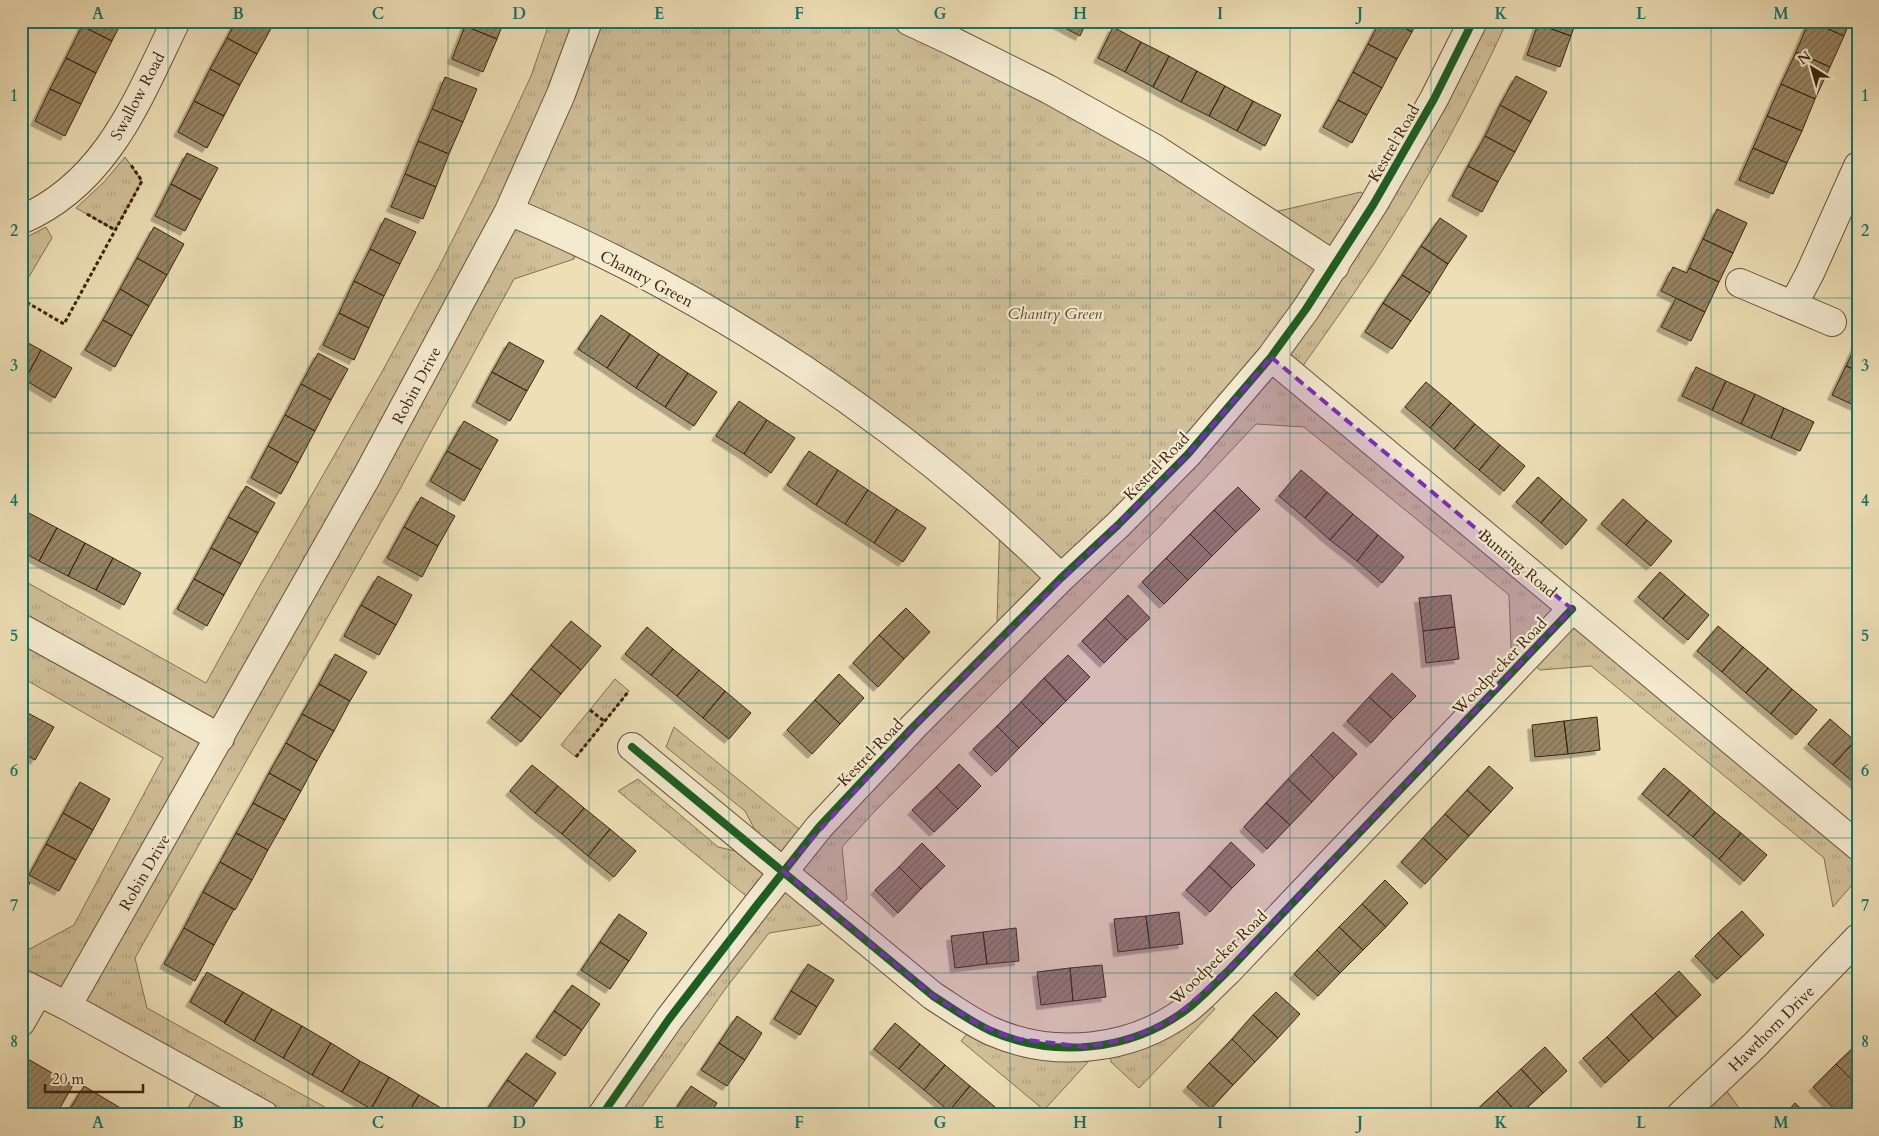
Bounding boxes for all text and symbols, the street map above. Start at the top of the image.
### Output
text: A [92,3,104,25]
text: B [232,3,244,25]
text: C [372,3,384,25]
text: D [512,3,526,25]
text: E [654,3,664,25]
text: F [794,3,804,25]
text: G [933,3,947,25]
text: H [1073,3,1087,25]
text: I [1217,3,1223,25]
text: J [1355,3,1363,25]
text: K [1495,3,1508,25]
text: L [1636,3,1647,25]
text: M [1773,3,1789,25]
north arrow [1786,42,1836,92]
text: N [1794,47,1815,69]
street label: Swallow Road [105,48,171,144]
text: 1 [10,85,18,107]
text: 1 [1861,85,1869,107]
street label: Kestrel Road [1363,100,1425,186]
text: 2 [10,220,18,242]
text: 2 [1861,220,1869,242]
street label: Chantry Green [596,245,697,313]
park label: Chantry Green [1008,303,1102,325]
street label: Robin Drive [387,343,447,428]
text: 3 [10,355,18,377]
text: 3 [1861,355,1869,377]
street label: Kestrel Road [1119,428,1195,505]
text: 4 [10,490,18,512]
text: 4 [1861,490,1869,512]
street label: Bunting Road [1474,525,1562,603]
street label: Woodpecker Road [1447,613,1552,721]
text: 5 [10,625,18,647]
text: 5 [1861,625,1869,647]
street label: Kestrel Road [833,714,909,791]
text: 6 [10,760,18,782]
text: 6 [1861,760,1869,782]
street label: Robin Drive [114,830,176,915]
text: 7 [10,895,18,917]
text: 7 [1861,895,1869,917]
street label: Woodpecker Road [1164,905,1273,1011]
street label: Hawthorn Drive [1724,981,1820,1077]
text: 8 [10,1031,18,1053]
text: 8 [1861,1031,1869,1053]
scale bar [45,1061,142,1093]
text: 20 m [52,1069,84,1089]
text: A [92,1112,104,1134]
text: B [232,1112,244,1134]
text: C [372,1112,384,1134]
text: D [512,1112,526,1134]
text: E [654,1112,664,1134]
text: F [794,1112,804,1134]
text: G [933,1112,947,1134]
text: H [1073,1112,1087,1134]
text: I [1217,1112,1223,1134]
text: J [1355,1112,1363,1134]
text: K [1495,1112,1508,1134]
text: L [1636,1112,1647,1134]
text: M [1773,1112,1789,1134]

